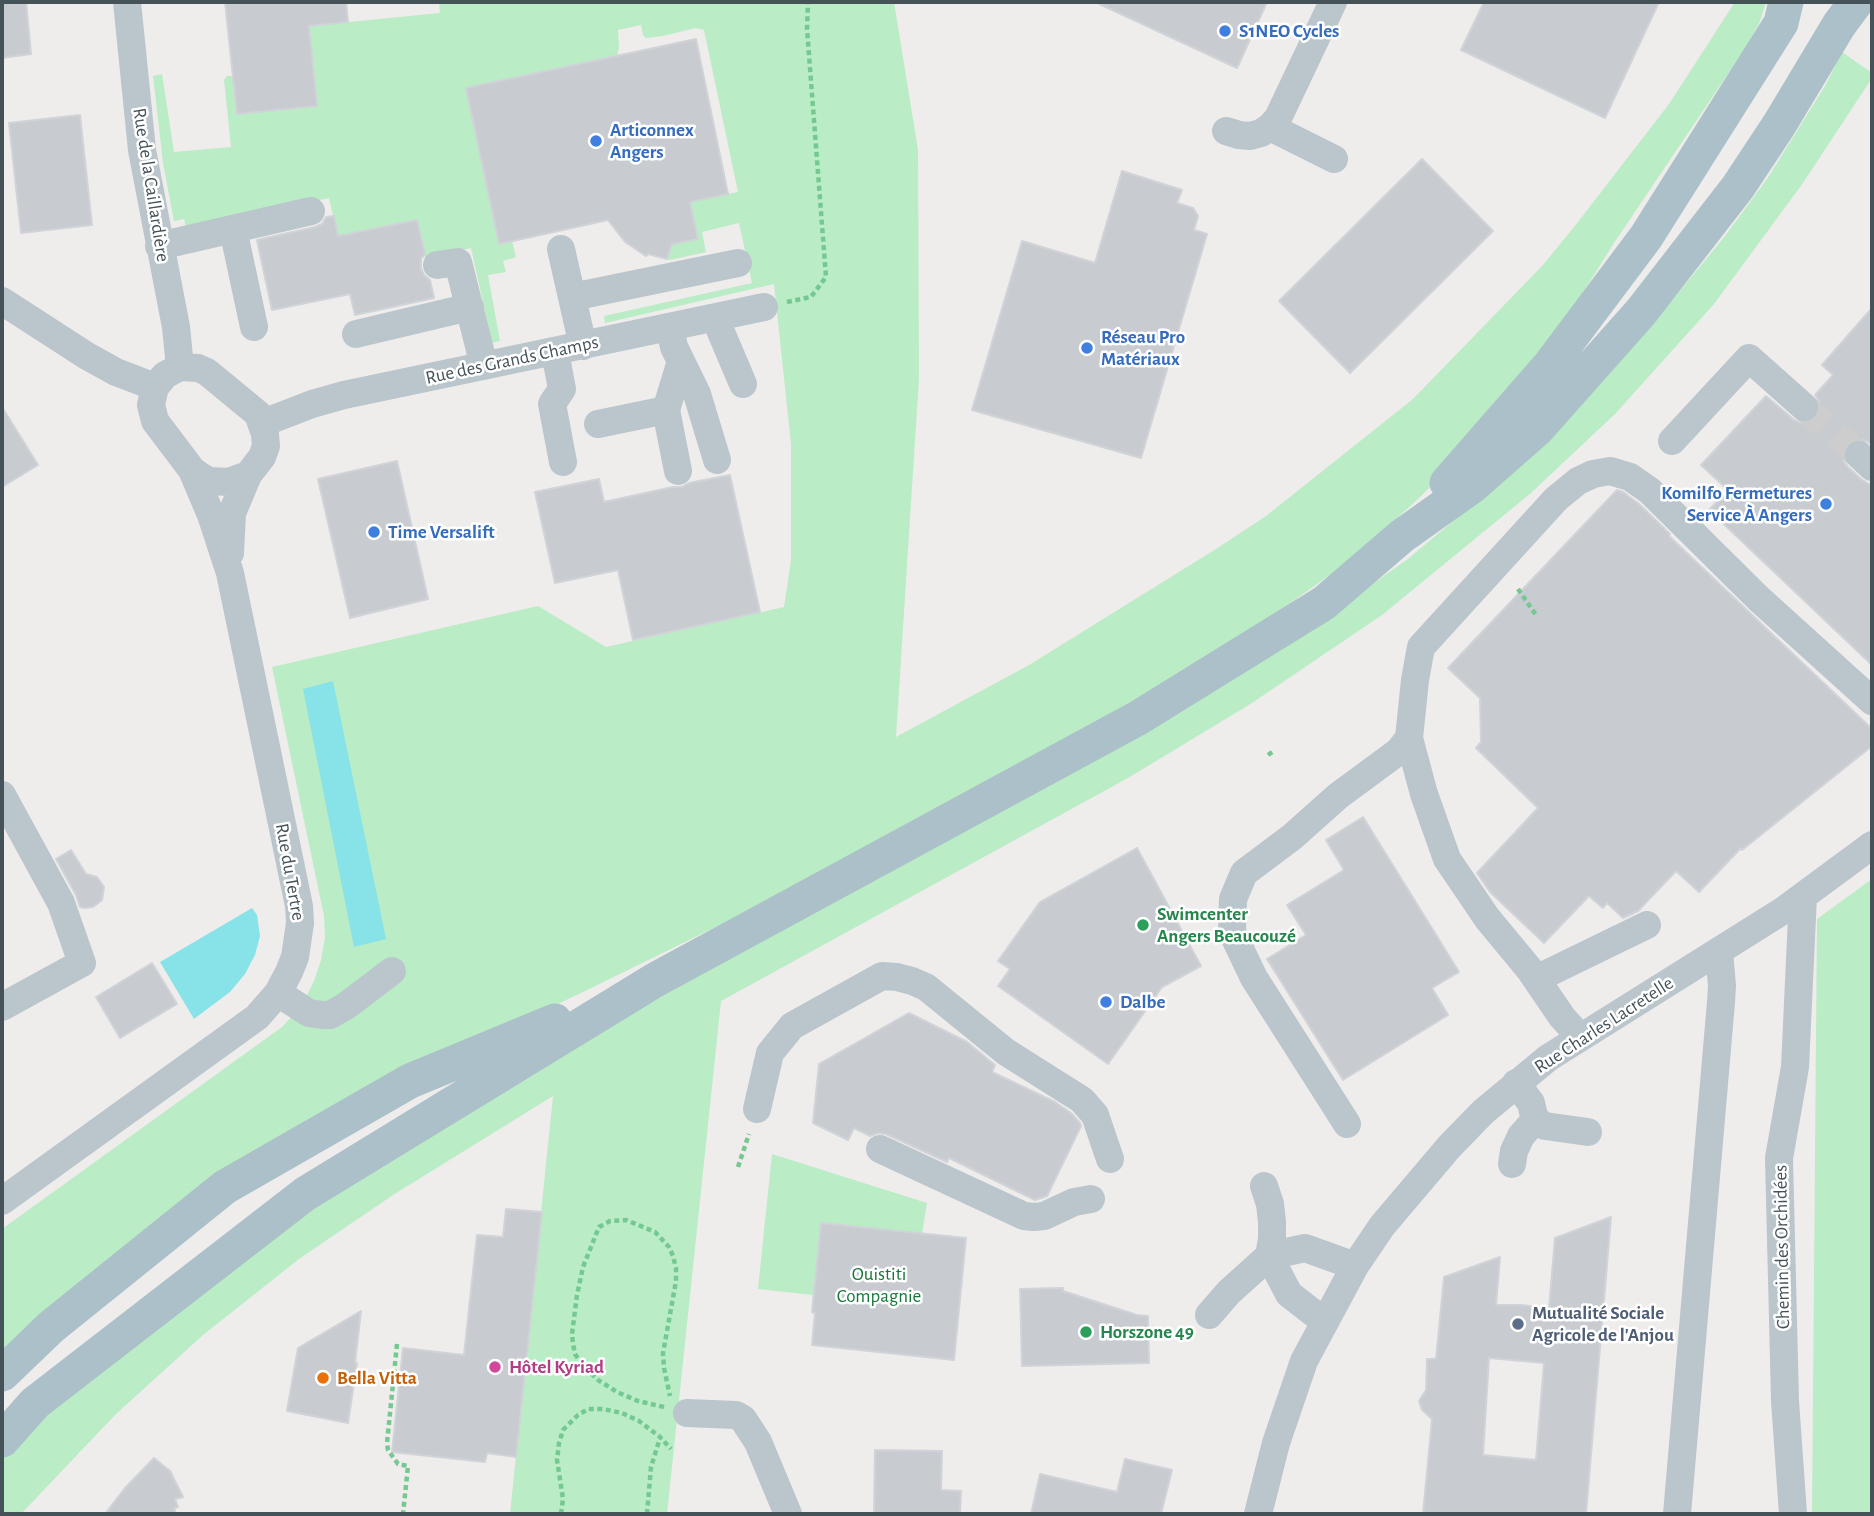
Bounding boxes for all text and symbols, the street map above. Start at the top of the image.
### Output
place label: S1NEO Cycles [1239,20,1339,42]
marker: S1NEO Cycles [1217,23,1233,39]
street label: Rue de la Caillardière [128,106,174,264]
place label: Articonnex Angers [610,119,694,163]
marker: Articonnex Angers [588,133,604,149]
place label: Réseau Pro Matériaux [1101,326,1185,370]
street label: Rue des Grands Champs [423,331,601,389]
marker: Réseau Pro Matériaux [1079,340,1095,356]
place label: Komilfo Fermetures Service À Angers [1661,482,1812,526]
marker: Komilfo Fermetures Service À Angers [1818,496,1834,512]
place label: Time Versalift [388,521,495,543]
marker: Time Versalift [366,524,382,540]
street label: Rue du Tertre [270,822,310,922]
place label: Swimcenter Angers Beaucouzé [1157,903,1296,947]
marker: Swimcenter Angers Beaucouzé [1135,917,1151,933]
street label: Rue Charles Lacretelle [1530,972,1678,1078]
place label: Dalbe [1120,991,1165,1013]
marker: Dalbe [1098,994,1114,1010]
street label: Chemin des Orchidées [1769,1165,1795,1329]
park label: Ouistiti Compagnie [837,1263,921,1307]
place label: Mutualité Sociale Agricole de l'Anjou [1532,1302,1674,1346]
marker: Mutualité Sociale Agricole de l'Anjou [1510,1316,1526,1332]
place label: Horszone 49 [1100,1321,1194,1343]
marker: Horszone 49 [1078,1324,1094,1340]
place label: Hôtel Kyriad [509,1356,604,1378]
marker: Hôtel Kyriad [487,1359,503,1375]
place label: Bella Vitta [337,1367,417,1389]
marker: Bella Vitta [315,1370,331,1386]

